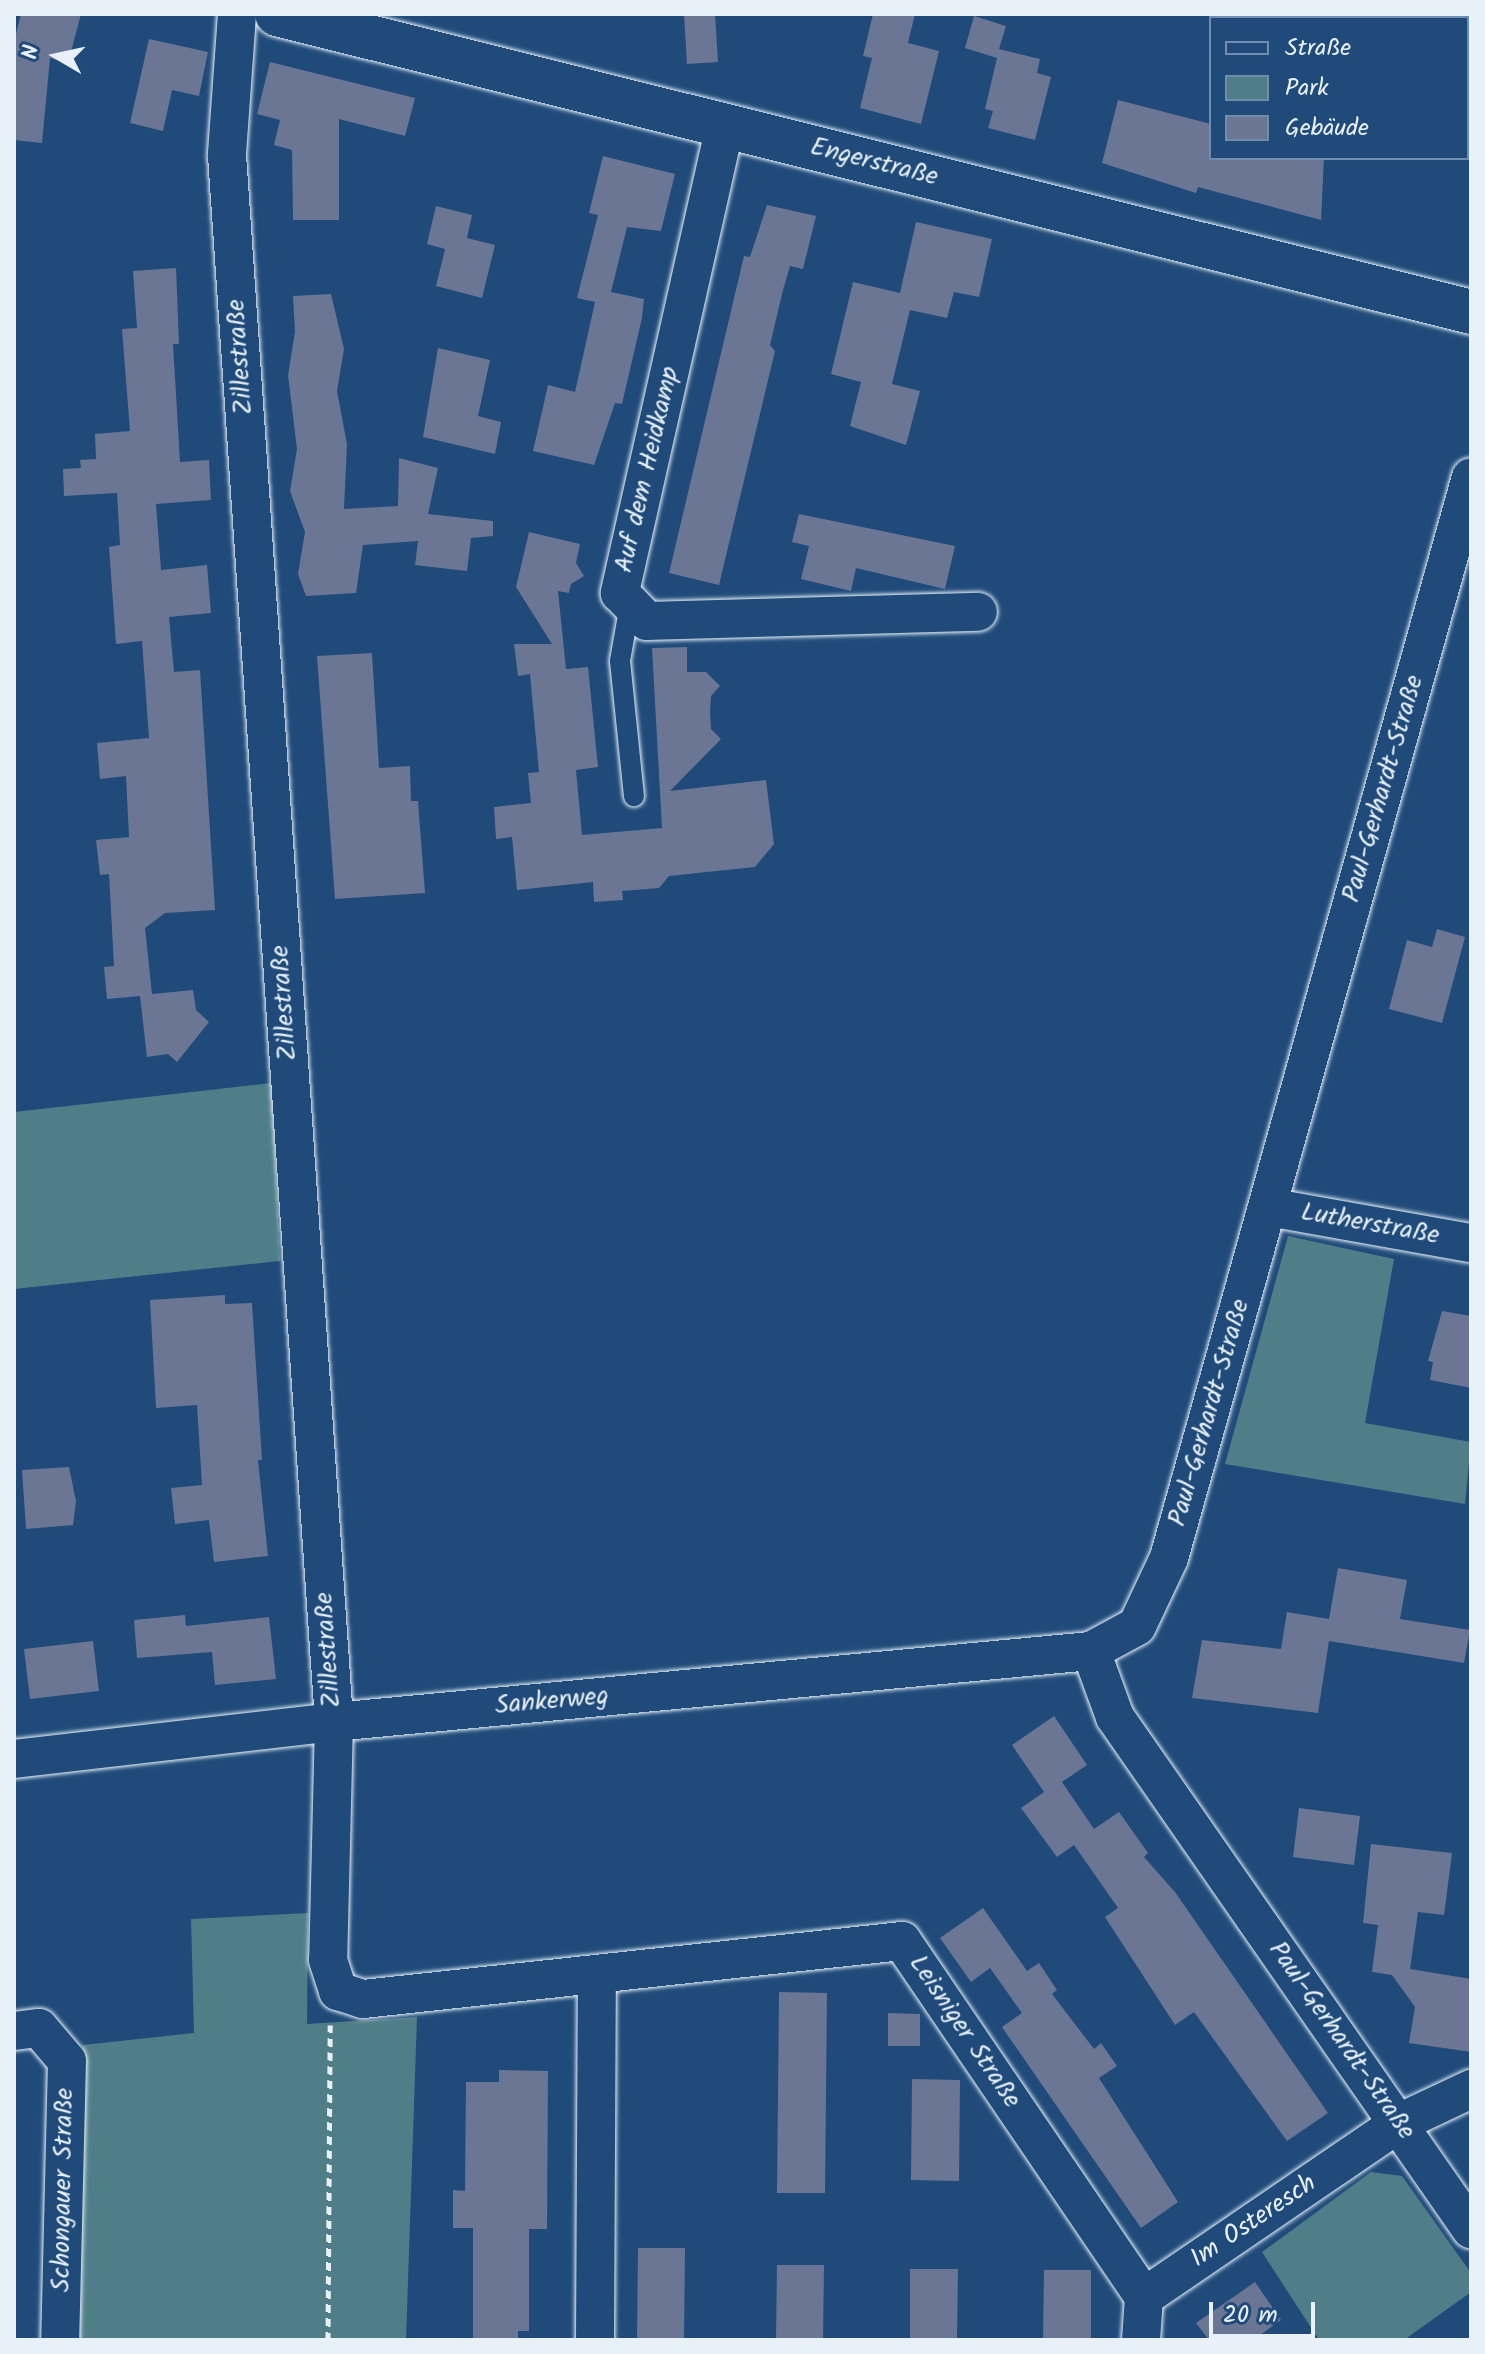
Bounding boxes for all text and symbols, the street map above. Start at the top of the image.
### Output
north arrow [16,16,96,96]
legend [1209,16,1469,160]
text: Straße [1285,29,1351,68]
text: N [13,43,50,62]
text: Park [1285,69,1329,108]
text: Gebäude [1285,109,1369,148]
street label: Engerstraße [807,132,941,194]
street label: Zillestraße [221,298,261,416]
street label: Auf dem Heidkamp [609,364,687,576]
street label: Paul-Gerhardt-Straße [1337,672,1431,906]
street label: Zillestraße [265,944,305,1062]
street label: Lutherstraße [1298,1197,1442,1253]
street label: Paul-Gerhardt-Straße [1163,1296,1257,1530]
street label: Zillestraße [309,1591,349,1709]
street label: Sankerweg [494,1681,610,1723]
street label: Paul-Gerhardt-Straße [1261,1936,1421,2146]
street label: Leisniger Straße [901,1950,1027,2114]
street label: Schongauer Straße [47,2088,81,2292]
street label: Im Osteresch [1185,2169,1323,2275]
scale bar [1213,2286,1319,2336]
text: 20 m [1223,2296,1278,2335]

